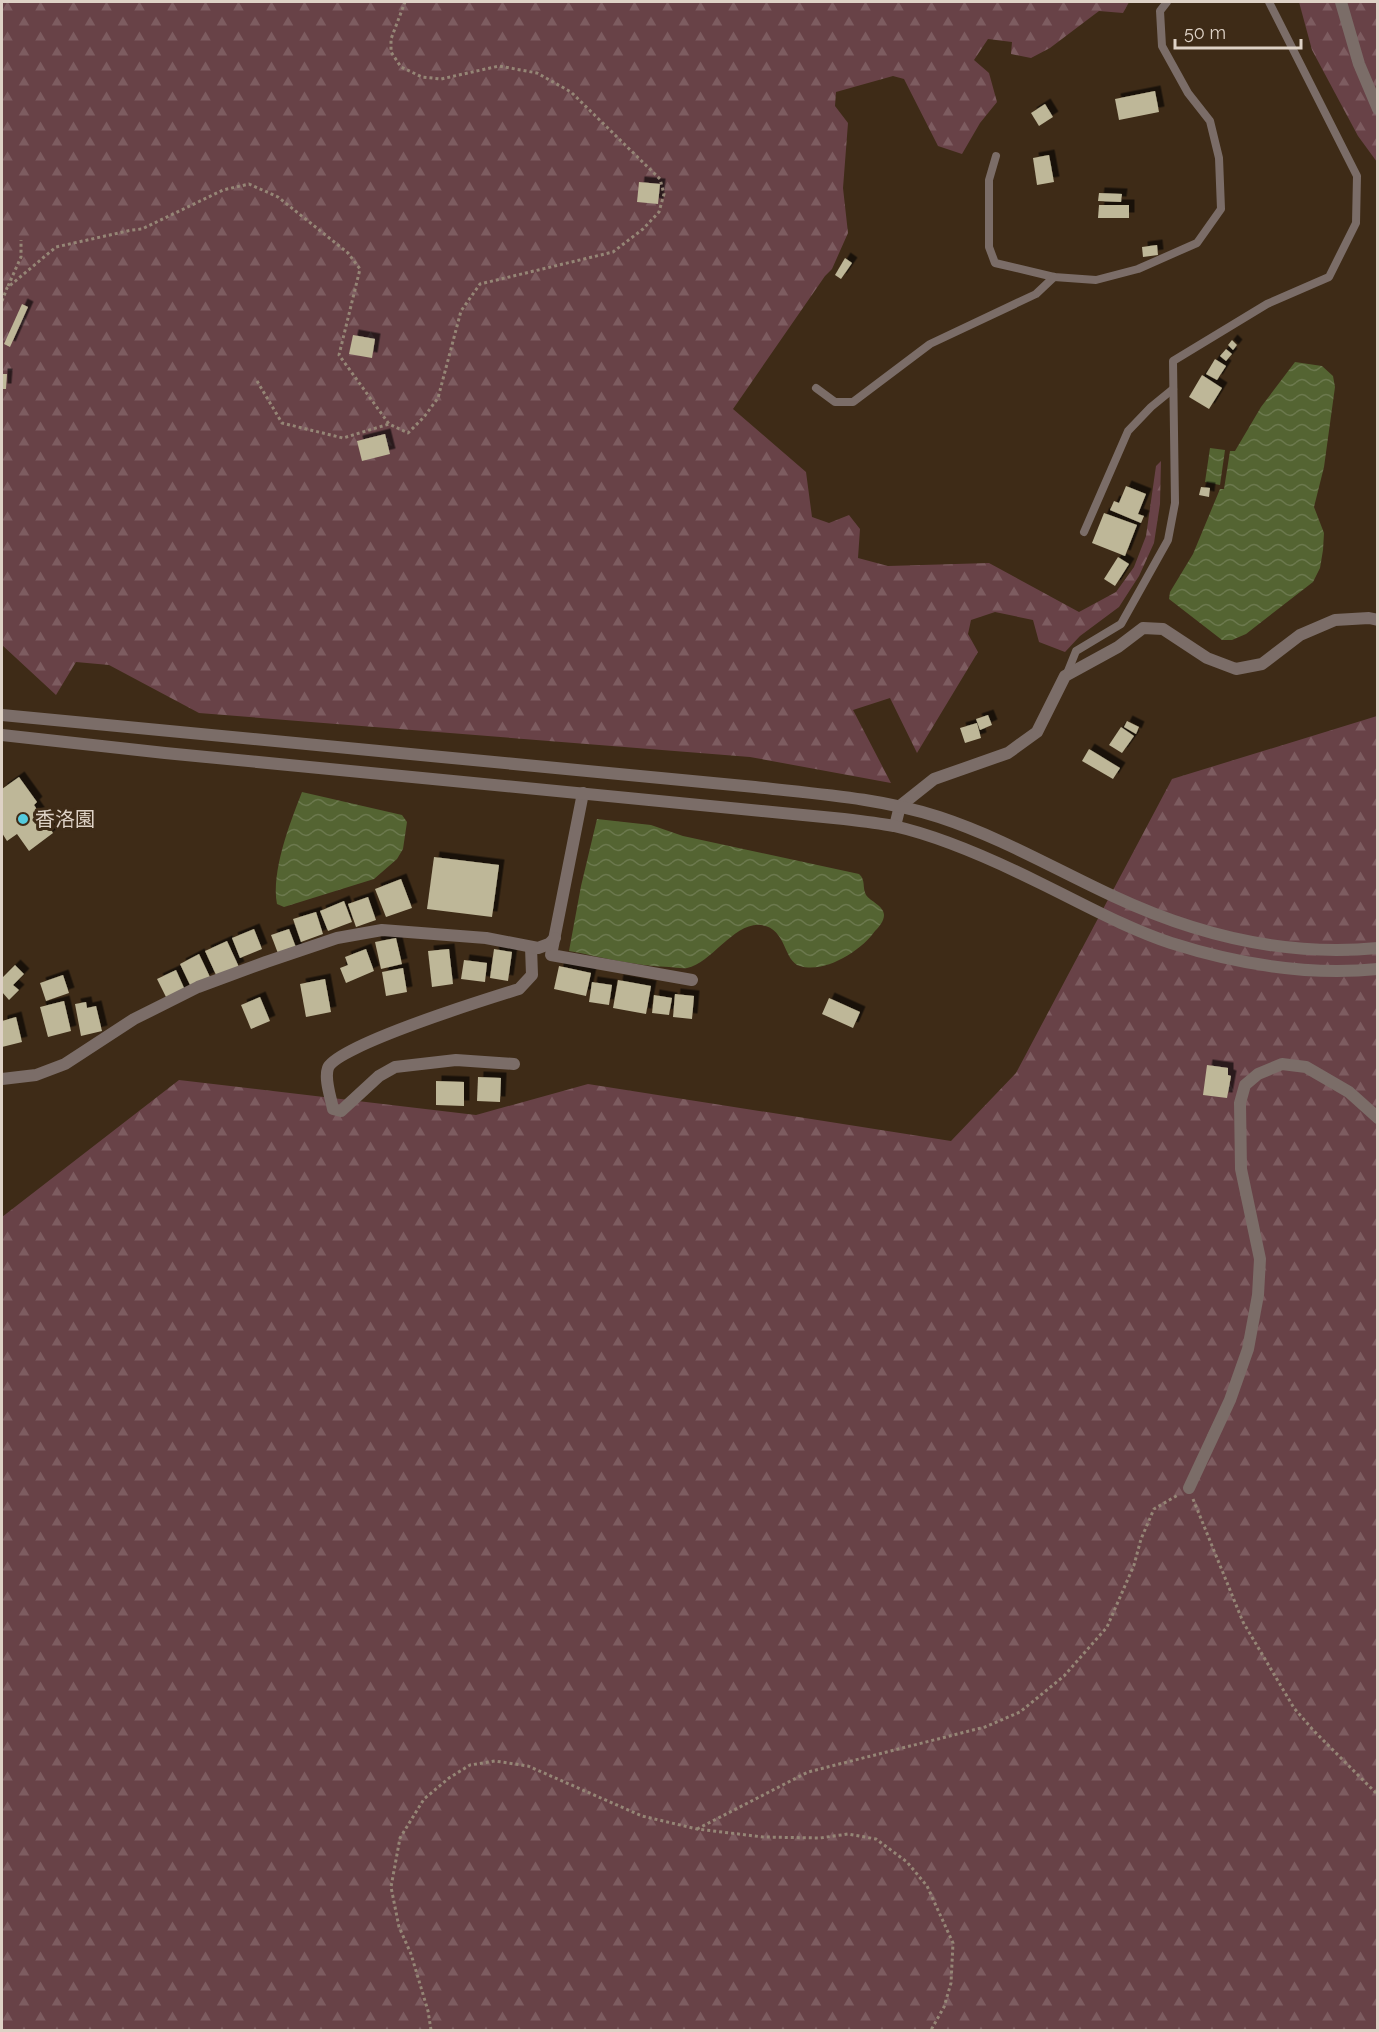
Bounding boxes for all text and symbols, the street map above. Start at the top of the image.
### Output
scale bar [1175,12,1301,50]
text: 50 m [1184,22,1226,43]
place label: 香洛園 [35,807,95,831]
marker: 香洛園 [16,812,30,826]

